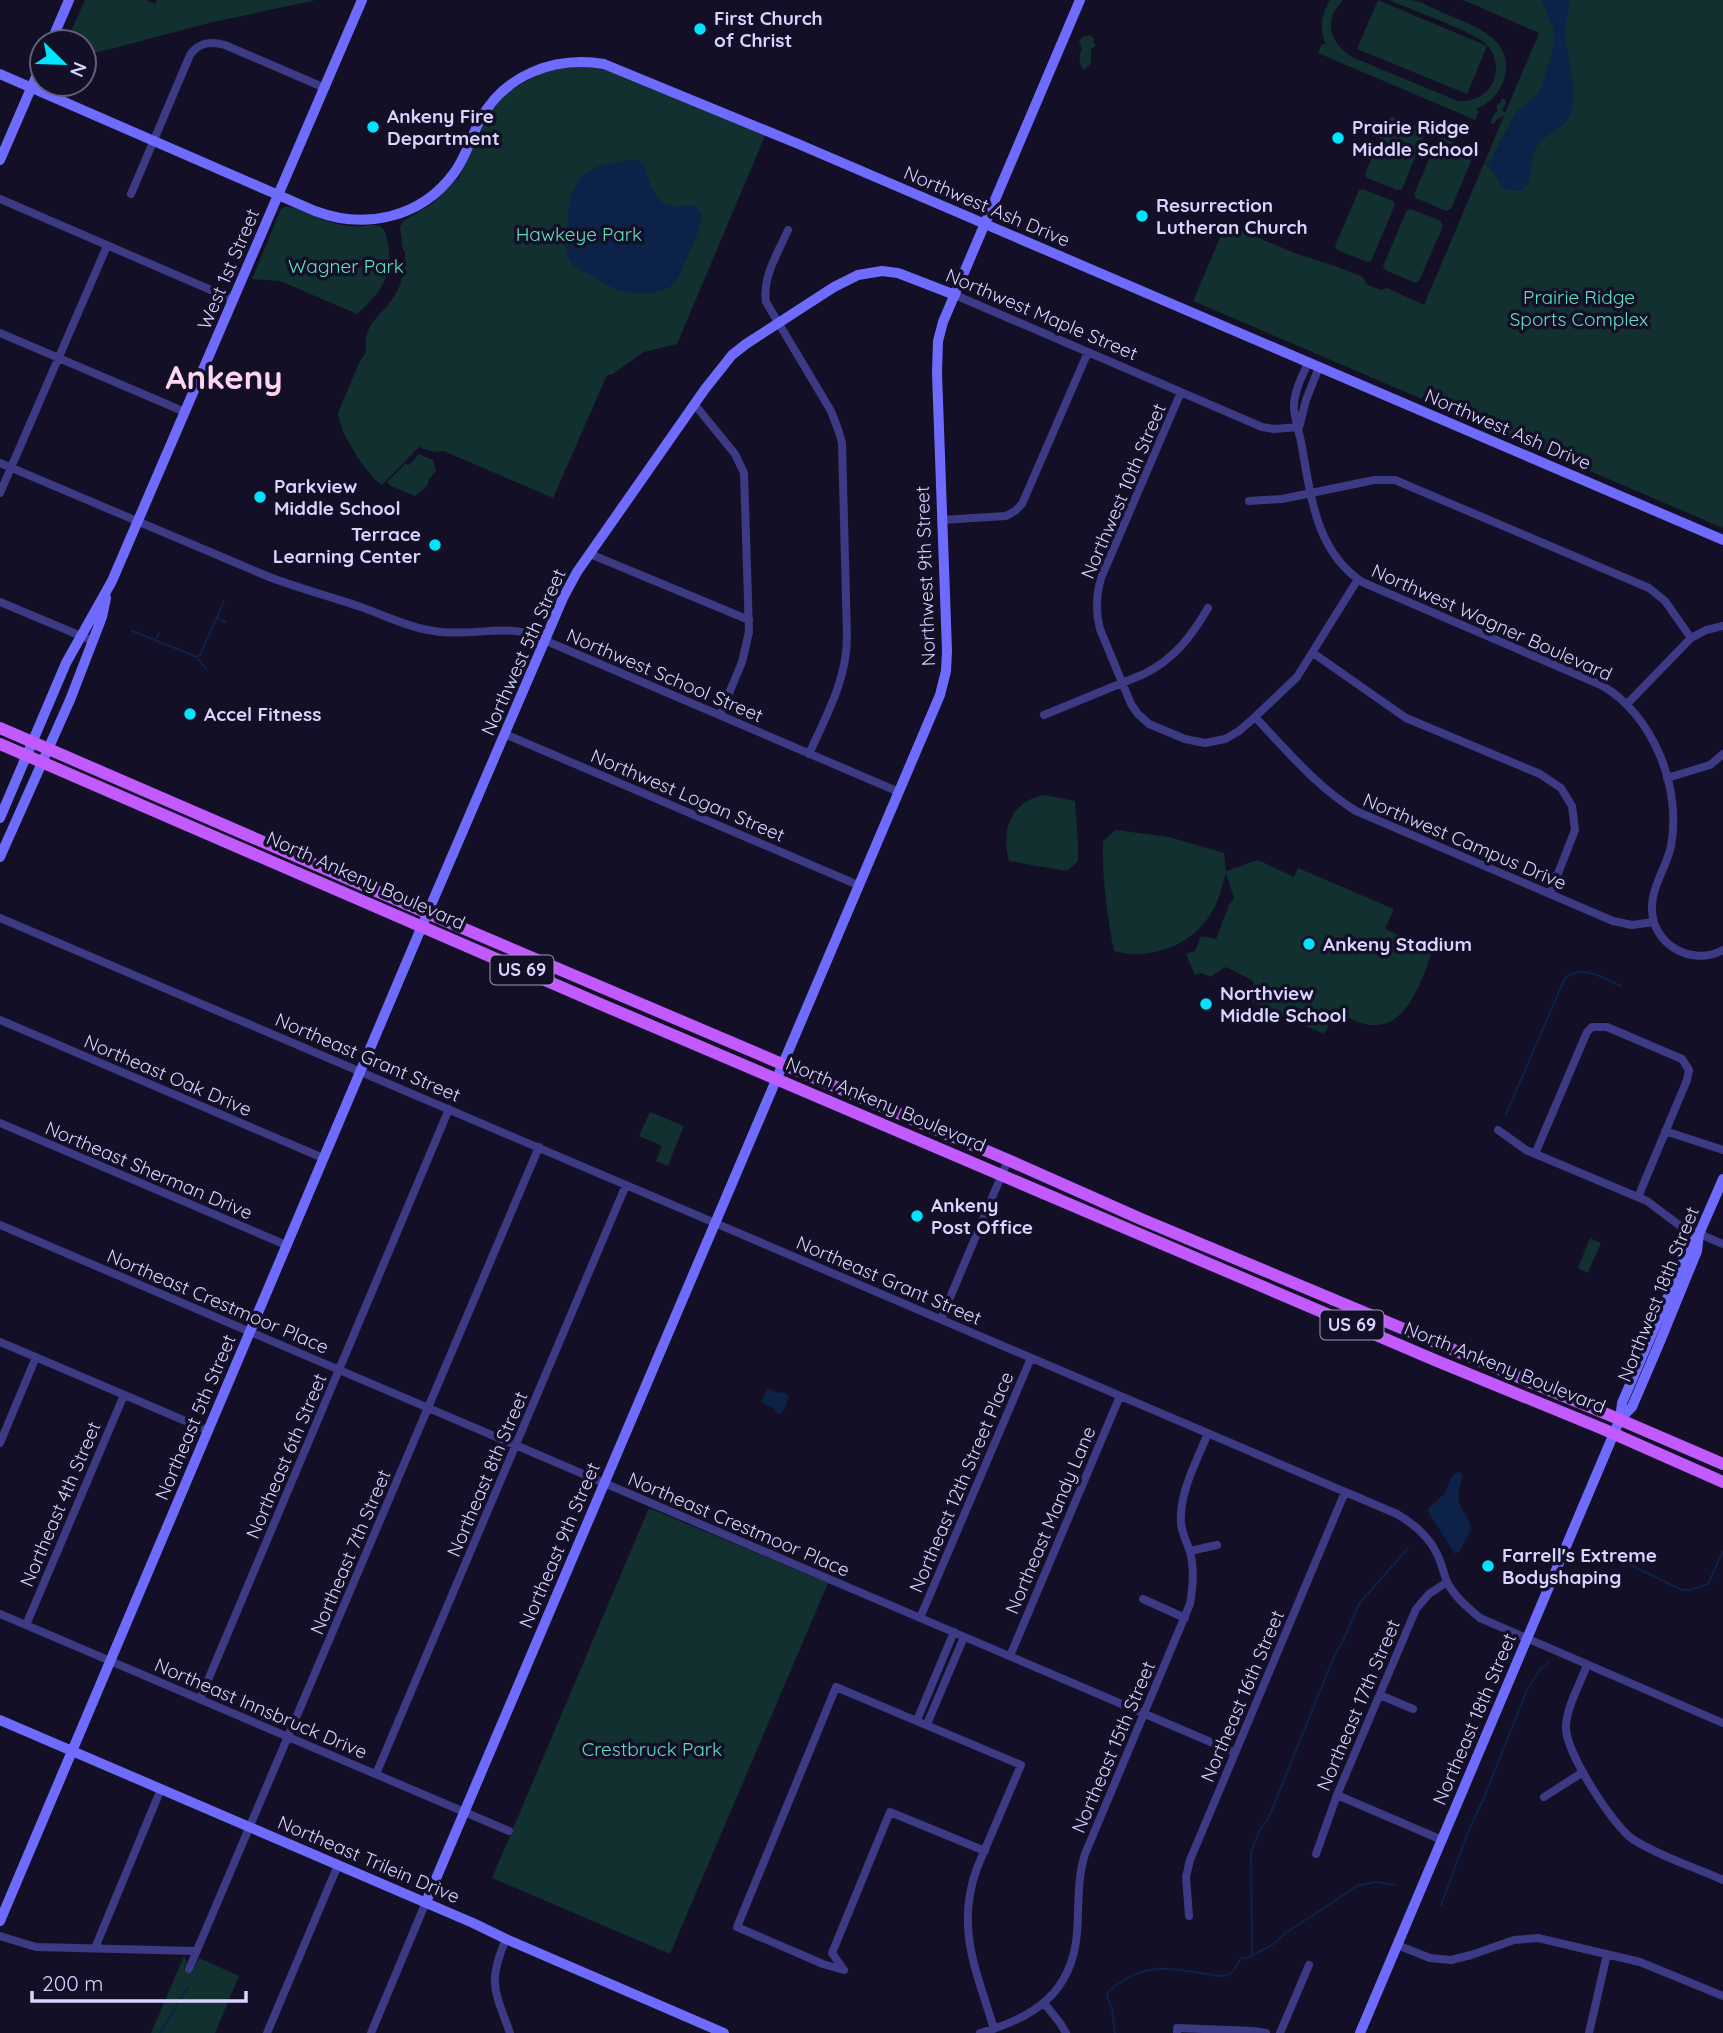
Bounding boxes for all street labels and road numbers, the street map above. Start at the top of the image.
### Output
street label: Northwest Ash Drive [900,160,1074,252]
street label: West 1st Street [192,205,264,333]
street label: Northwest Maple Street [942,263,1142,365]
street label: Northwest Ash Drive [1421,383,1595,475]
street label: Northwest 10th Street [1075,400,1171,582]
street label: Northwest 9th Street [910,485,940,667]
street label: Northwest Wagner Boulevard [1368,558,1616,686]
street label: Northwest 5th Street [475,565,571,739]
street label: Northwest School Street [563,623,767,727]
street label: Northwest Logan Street [587,743,789,847]
street label: Northwest Campus Drive [1360,787,1570,895]
street label: North Ankeny Boulevard [263,825,469,935]
road number: US 69 [490,956,554,985]
street label: Northeast Grant Street [272,1007,464,1107]
street label: Northeast Oak Drive [81,1029,255,1121]
street label: North Ankeny Boulevard [782,1051,990,1157]
street label: Northeast Sherman Drive [42,1115,256,1225]
street label: Northwest 18th Street [1612,1203,1704,1385]
street label: Northeast Grant Street [793,1230,985,1330]
street label: Northeast Crestmoor Place [103,1243,333,1359]
road number: US 69 [1320,1310,1384,1340]
street label: North Ankeny Boulevard [1401,1316,1609,1418]
street label: Northeast 5th Street [149,1331,241,1503]
street label: Northeast 12th Street Place [904,1368,1018,1596]
street label: Northeast 6th Street [240,1370,332,1542]
street label: Northeast 8th Street [441,1388,533,1560]
street label: Northeast 4th Street [14,1418,106,1590]
street label: Northeast Mandy Lane [1000,1422,1100,1618]
street label: Northeast 9th Street [513,1459,605,1631]
street label: Northeast 7th Street [304,1466,396,1638]
street label: Northeast Crestmoor Place [624,1466,854,1582]
street label: Northeast 16th Street [1195,1606,1289,1786]
street label: Northeast 17th Street [1311,1616,1405,1794]
street label: Northeast 18th Street [1427,1629,1521,1809]
street label: Northeast Innsbruck Drive [151,1652,371,1764]
street label: Northeast 15th Street [1066,1657,1160,1837]
street label: Northeast Trilein Drive [274,1810,464,1908]

